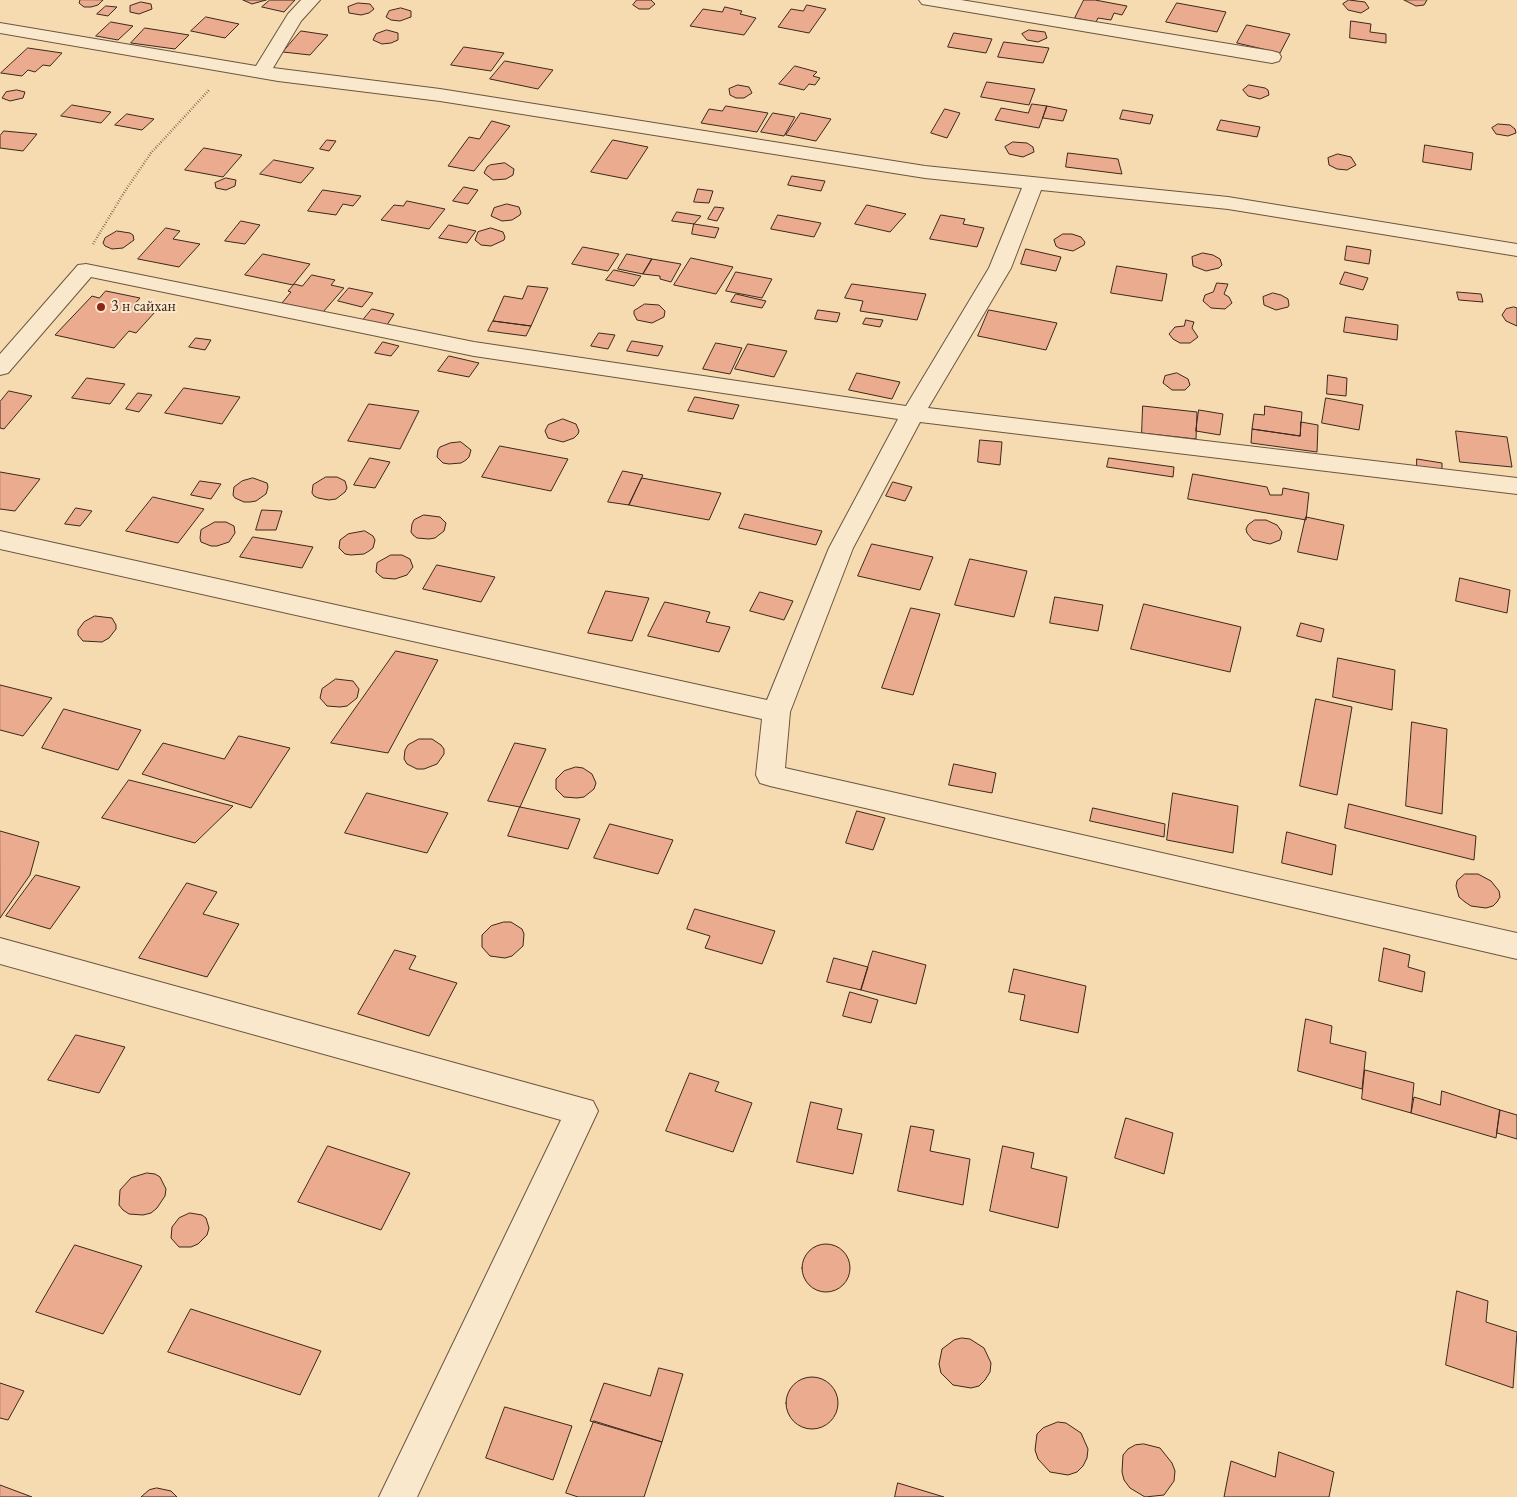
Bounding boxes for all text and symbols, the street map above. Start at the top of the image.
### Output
place label: 3 н сайхан [111,297,176,317]
marker: 3 н сайхан [95,301,107,313]

